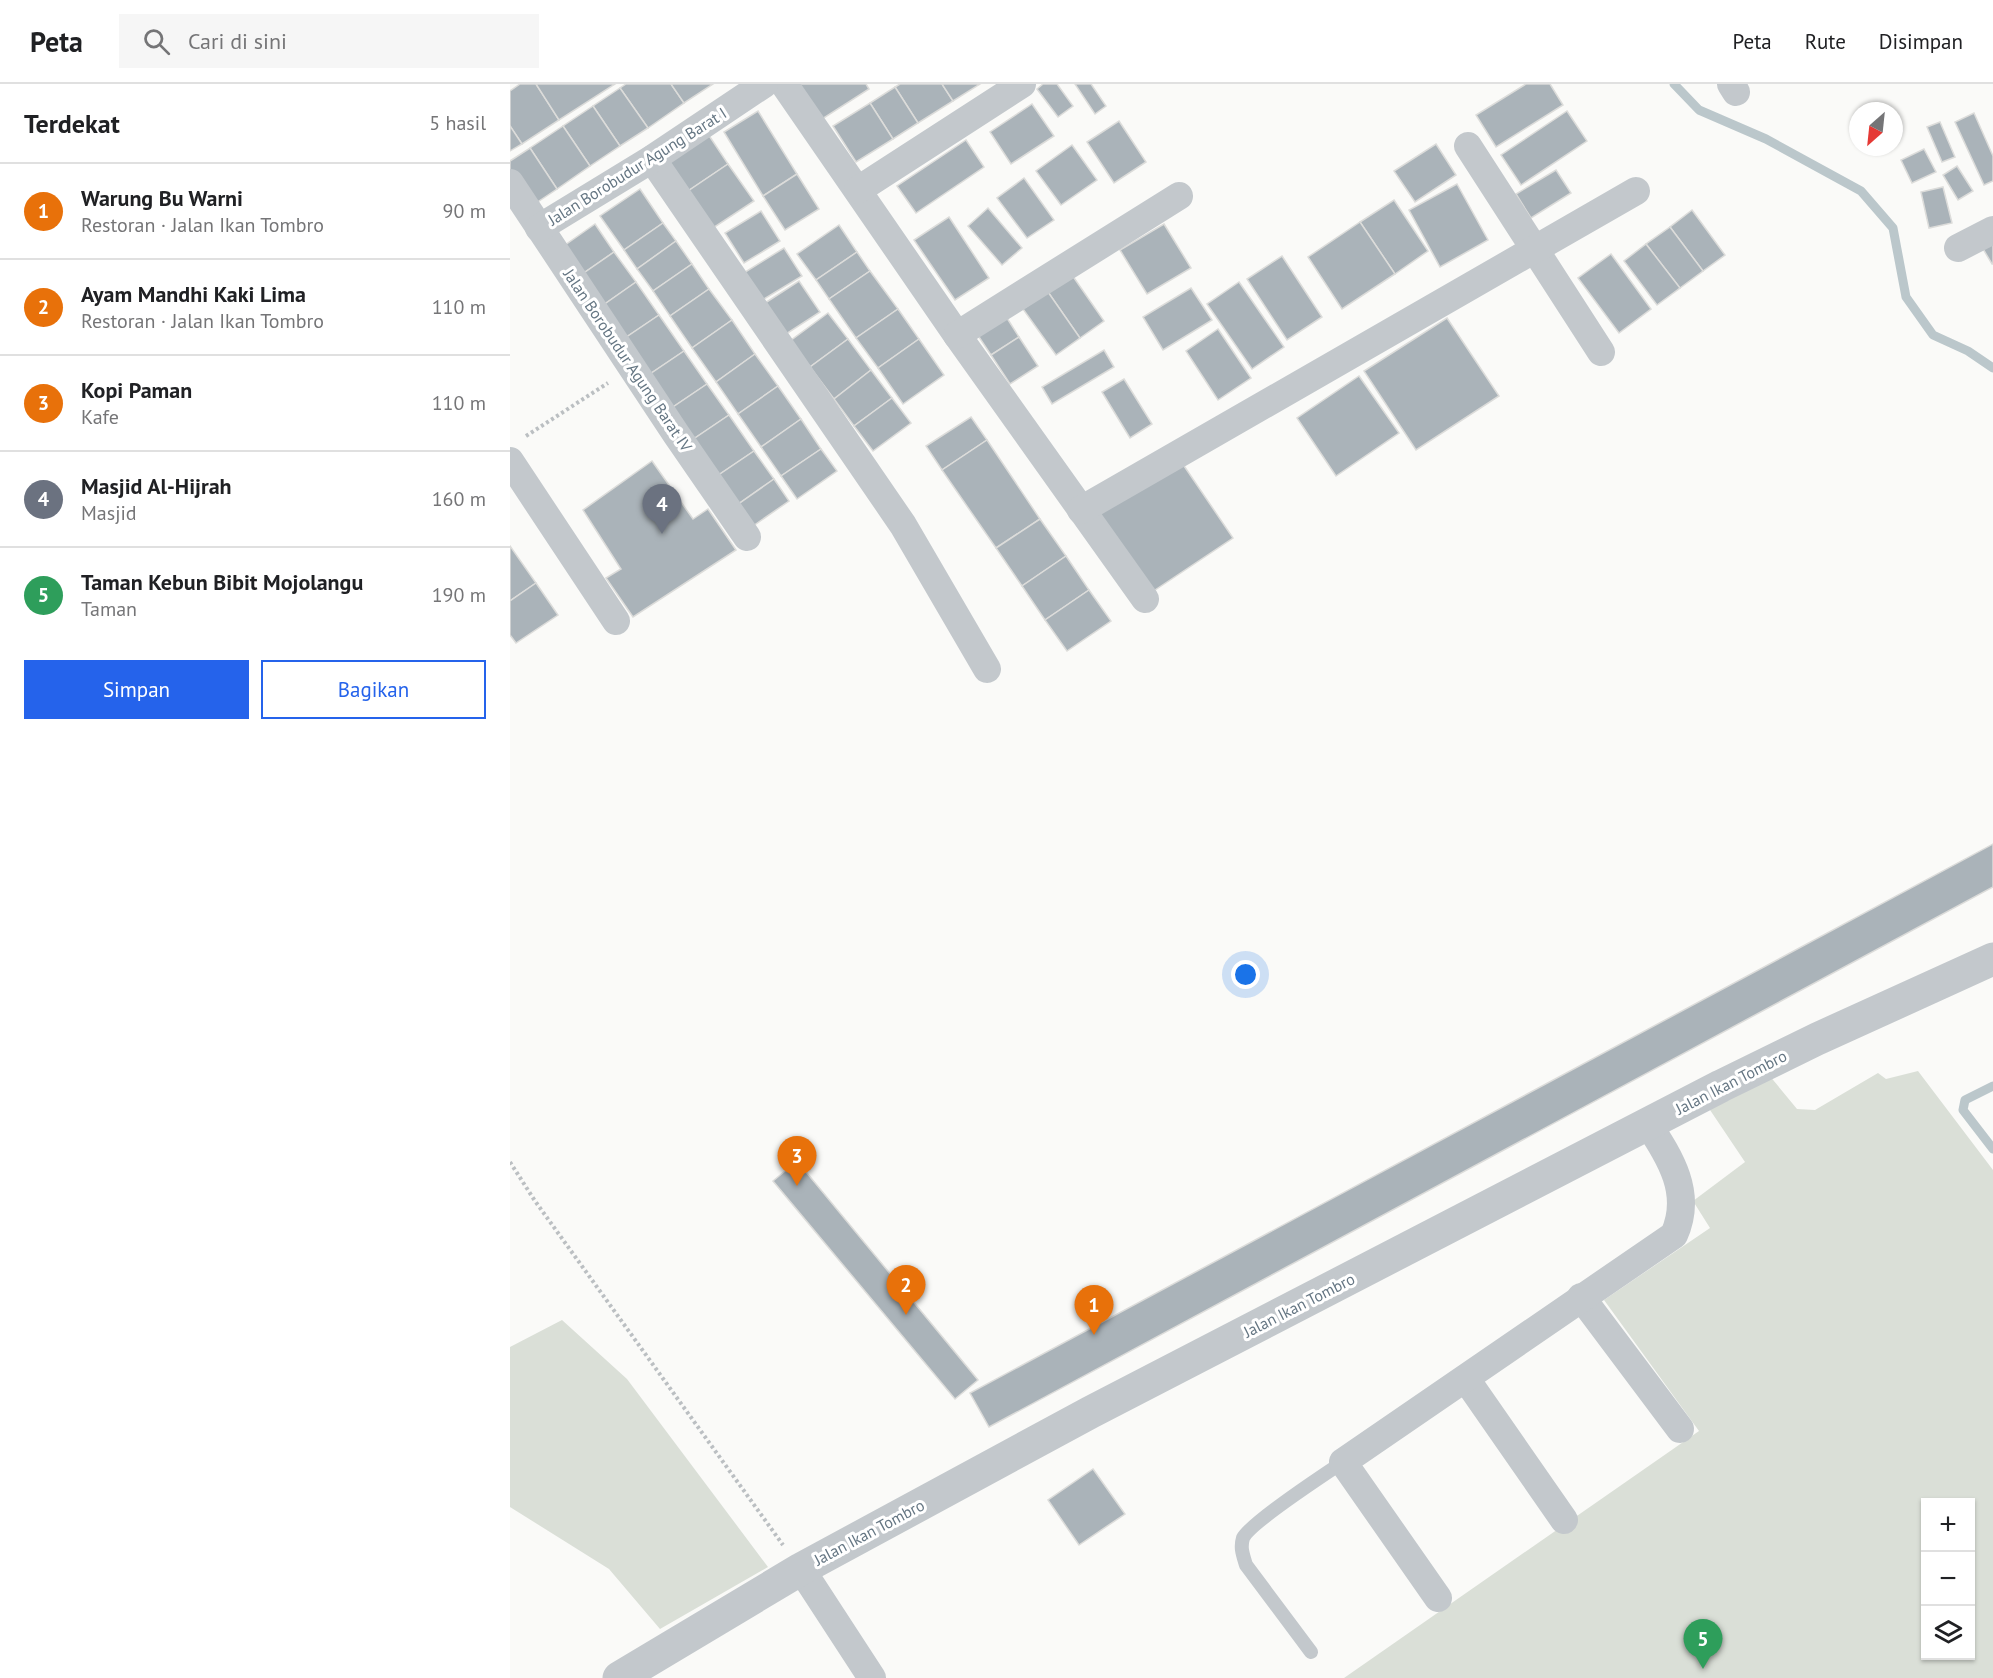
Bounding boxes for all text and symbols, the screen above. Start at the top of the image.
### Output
search box [119,14,539,68]
text: Peta [30,23,83,60]
icon: search [140,25,173,58]
text: Cari di sini [188,27,287,55]
text: Peta [1732,28,1772,55]
text: Rute [1805,28,1846,55]
text: Disimpan [1879,28,1963,55]
north arrow [1849,102,1903,156]
street label: Jalan Borobudur Agung Barat I [543,103,730,230]
text: Terdekat [24,107,120,140]
text: 5 hasil [429,110,486,136]
text: Warung Bu Warni [81,184,243,212]
text: 1 [38,198,49,224]
text: 90 m [443,198,486,224]
text: Restoran · Jalan Ikan Tombro [81,212,324,238]
street label: Jalan Borobudur Agung Barat IV [559,264,697,456]
text: Ayam Mandhi Kaki Lima [81,280,306,308]
text: 2 [38,294,49,320]
text: 110 m [432,294,486,320]
text: Restoran · Jalan Ikan Tombro [81,308,324,334]
text: Kopi Paman [81,376,192,404]
text: 3 [38,390,49,416]
text: 110 m [432,390,486,416]
text: Kafe [81,404,119,430]
text: Masjid Al-Hijrah [81,472,232,500]
pin: 4 [642,484,682,534]
text: 4 [38,486,49,512]
text: 160 m [432,486,486,512]
text: Masjid [81,500,137,526]
text: Taman Kebun Bibit Mojolangu [81,568,363,596]
text: 5 [38,582,49,608]
text: 190 m [432,582,486,608]
text: Taman [81,596,137,622]
button: Simpan [24,660,249,719]
button: Bagikan [261,660,486,719]
your location [1231,960,1260,989]
street label: Jalan Ikan Tombro [1671,1045,1790,1119]
pin: 3 [778,1136,816,1186]
pin: 2 [886,1266,926,1315]
street label: Jalan Ikan Tombro [1239,1268,1358,1342]
pin: 1 [1074,1286,1114,1335]
street label: Jalan Ikan Tombro [810,1495,928,1570]
map controls [1921,1498,1975,1660]
button: + [1921,1498,1975,1552]
button: − [1921,1552,1975,1606]
button: layers [1921,1606,1975,1660]
pin: 5 [1684,1620,1722,1669]

